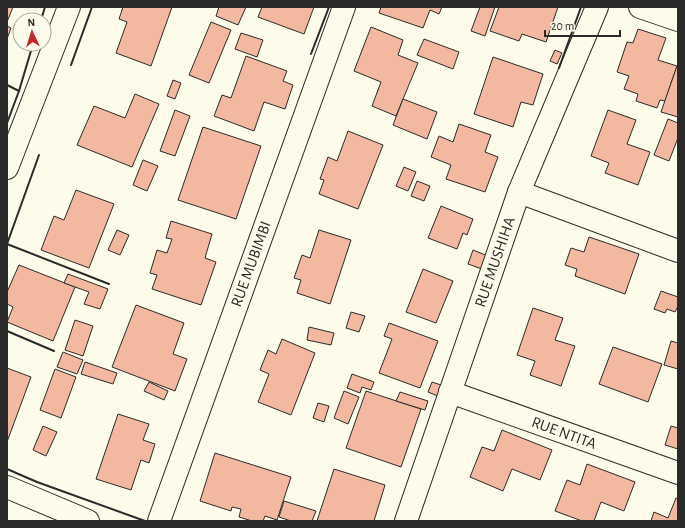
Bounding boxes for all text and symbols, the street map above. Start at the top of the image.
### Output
north arrow [12,12,52,52]
scale bar [545,12,620,38]
text: N [27,17,36,28]
text: 20 m [551,20,574,32]
street label: RUE MUSHIHA [472,215,518,309]
street label: RUE MUBIMBI [228,219,274,309]
street label: RUE NTITA [529,414,599,452]

